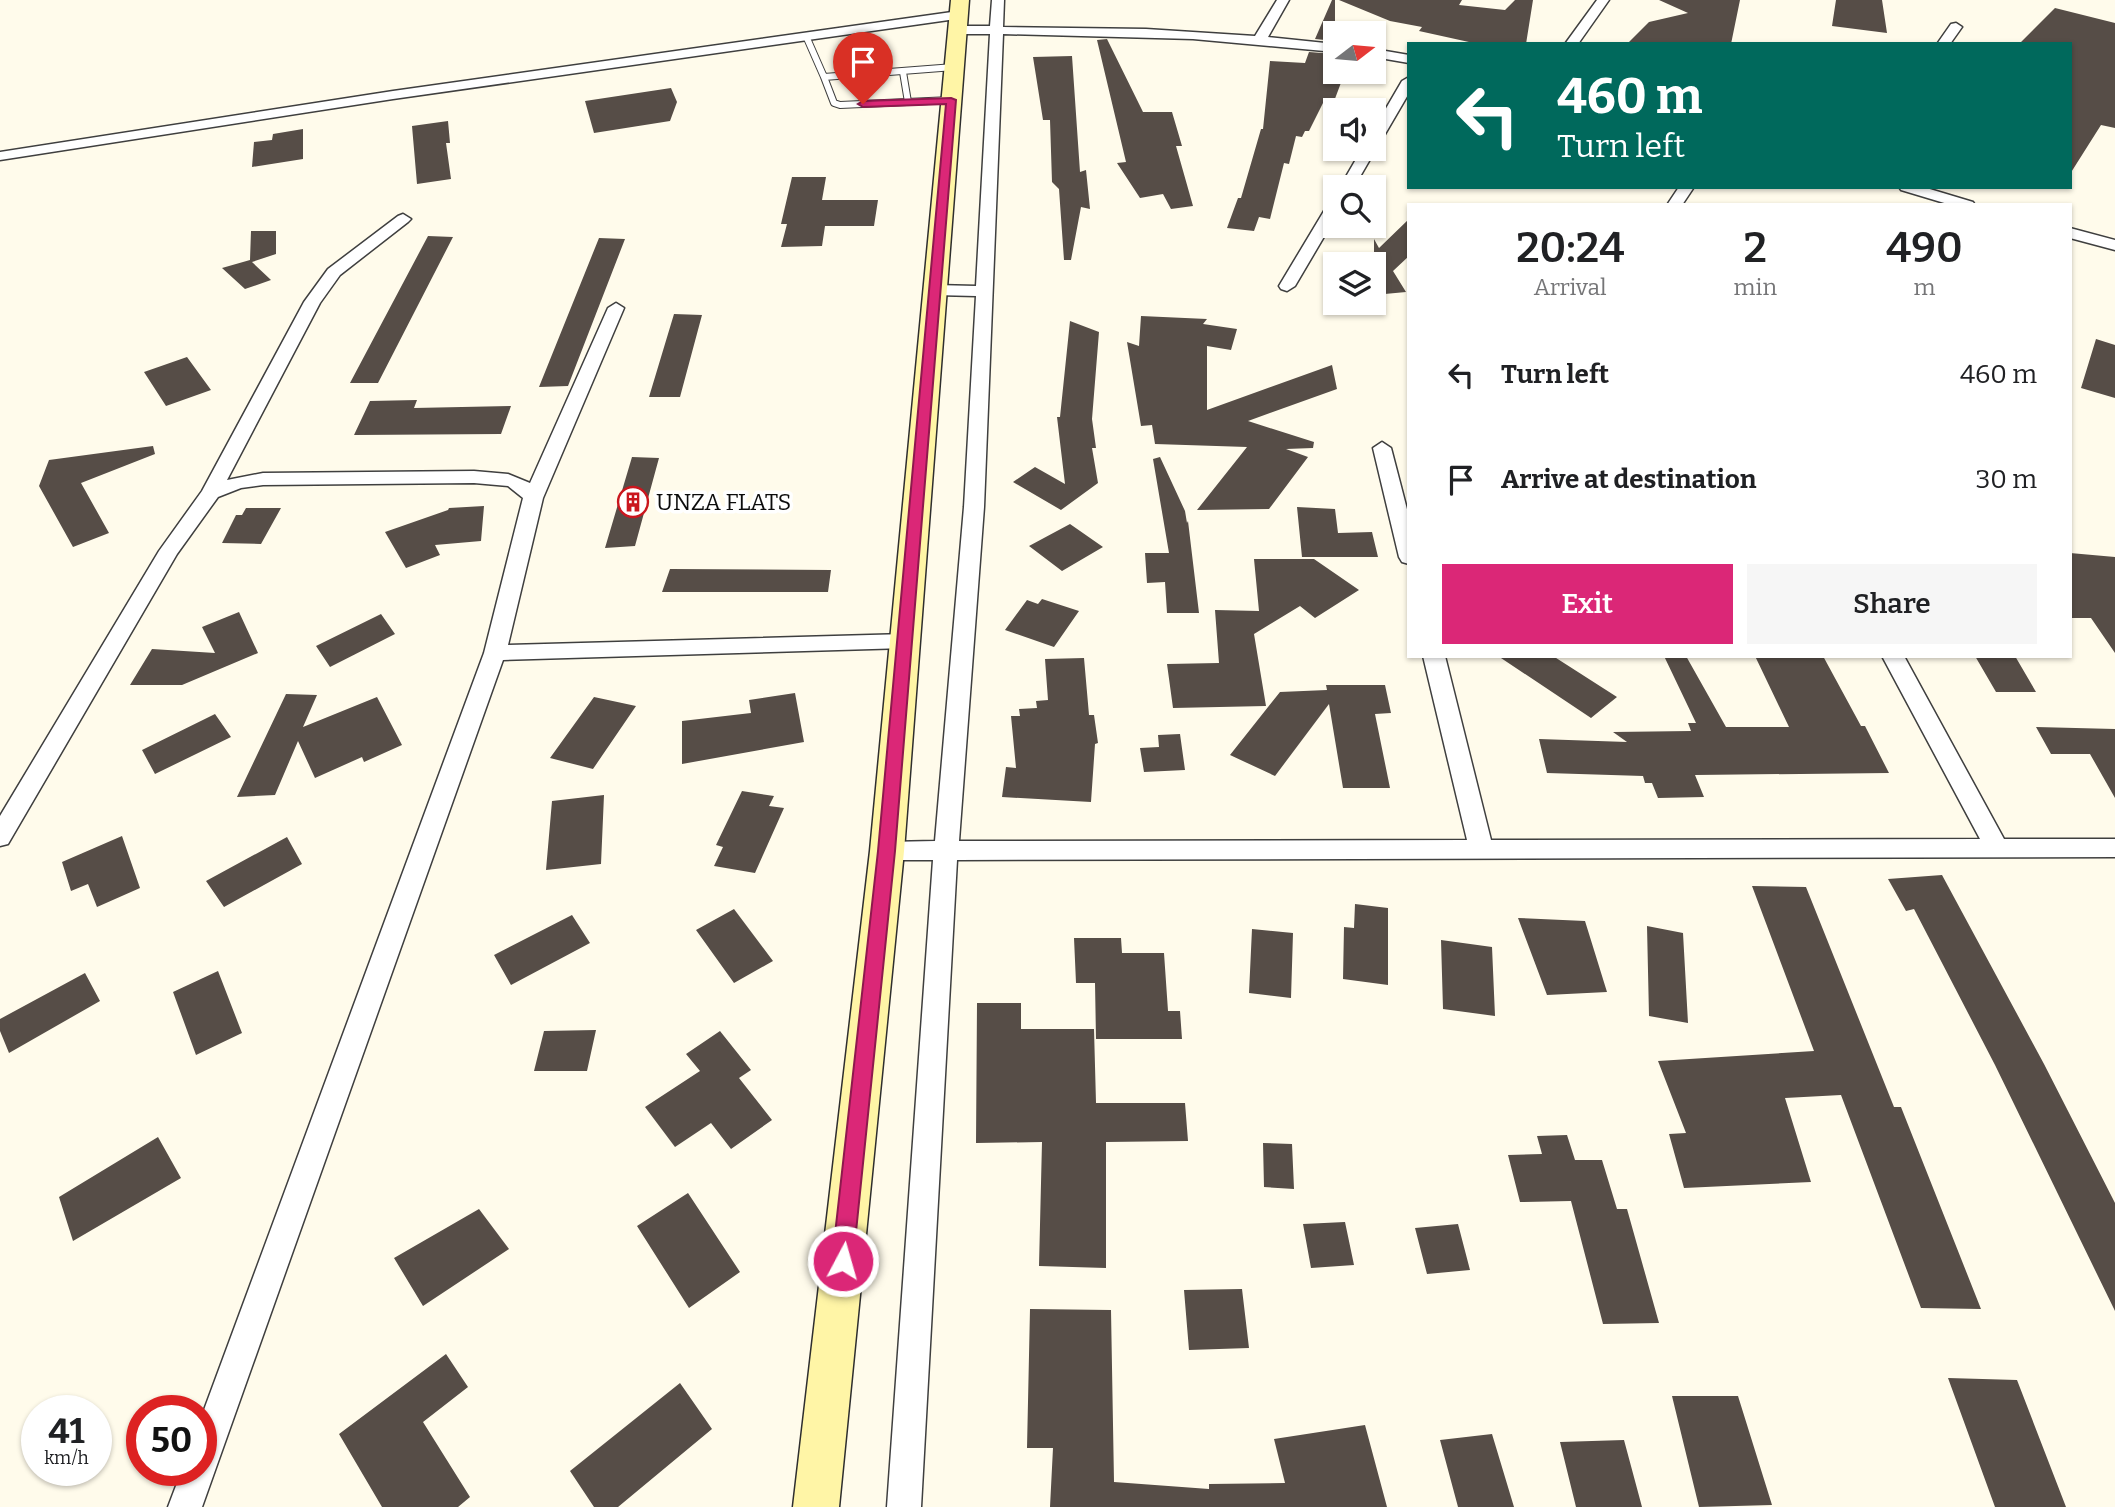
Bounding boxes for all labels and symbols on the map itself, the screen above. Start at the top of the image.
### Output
north arrow [1323,21,1386,84]
pin [833,32,893,104]
building icon: UNZA FLATS [616,485,650,519]
place label: UNZA FLATS [656,488,791,516]
position arrow [806,1224,880,1298]
speed limit sign: 50 [126,1395,217,1486]

